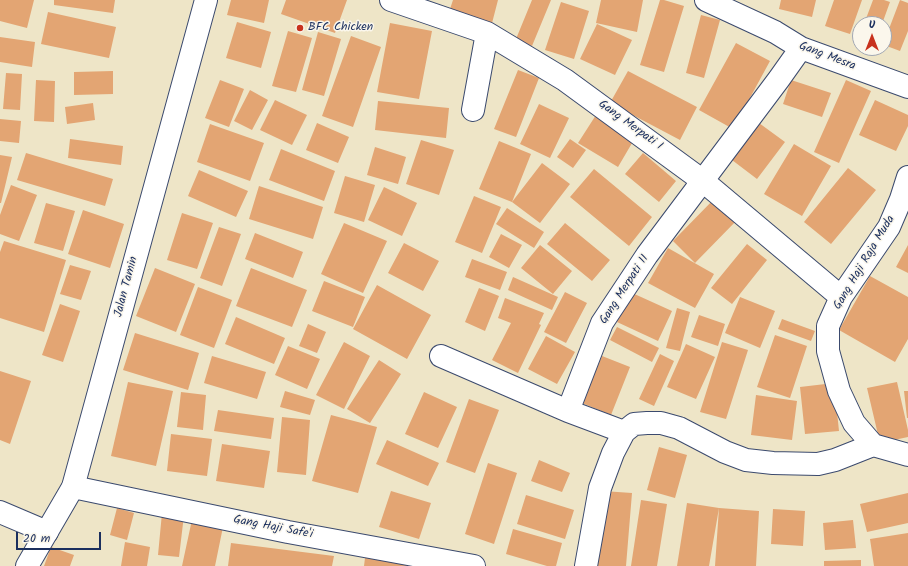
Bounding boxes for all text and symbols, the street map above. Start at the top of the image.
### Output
north arrow [852,16,892,56]
text: U [869,16,875,34]
place label: BFC Chicken [308,21,373,35]
marker: BFC Chicken [295,23,305,33]
street label: Gang Mesra [797,40,857,74]
street label: Gang Merpati I [595,98,665,154]
street label: Gang Haji Raja Muda [831,213,899,313]
street label: Gang Merpati II [597,253,653,327]
street label: Jalan Tamin [112,255,142,319]
street label: Gang Haji Safe'i [232,513,314,543]
scale bar [18,524,103,550]
text: 20 m [23,529,50,548]

